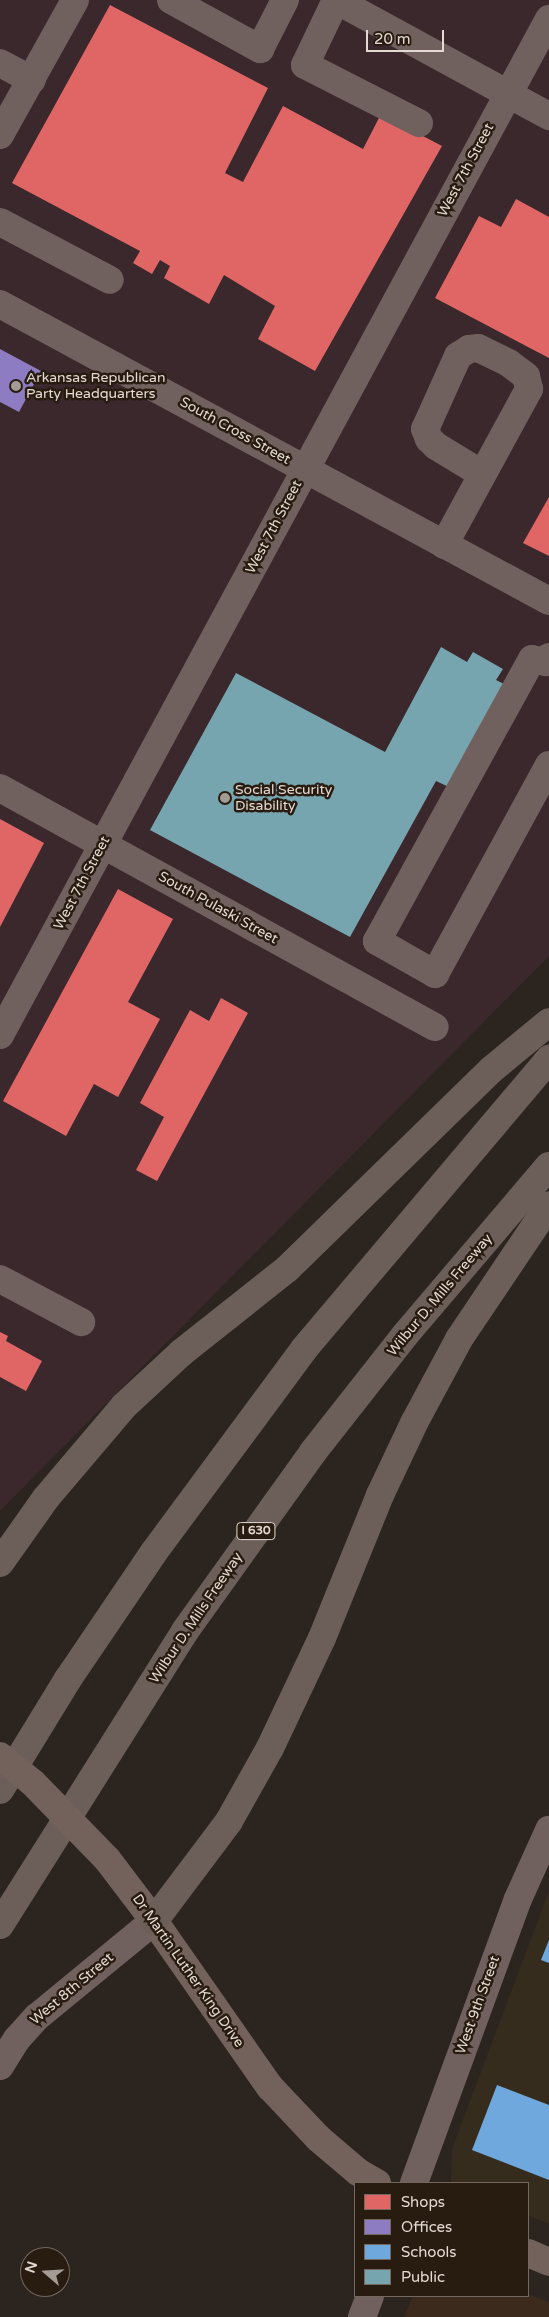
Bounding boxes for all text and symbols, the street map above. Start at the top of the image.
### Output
scale bar [369,20,446,52]
text: 20 m [374,30,411,48]
street label: West 7th Street [434,120,498,220]
place label: Arkansas Republican Party Headquarters [26,370,165,402]
marker: Arkansas Republican Party Headquarters [10,380,22,392]
street label: South Cross Street [177,394,293,468]
street label: West 7th Street [242,477,306,577]
place label: Social Security Disability [235,782,332,814]
marker: Social Security Disability [219,792,231,804]
street label: West 7th Street [50,833,114,933]
street label: South Pulaski Street [155,868,281,948]
street label: Wilbur D. Mills Freeway [384,1230,496,1360]
road number: I 630 [236,1522,276,1540]
street label: Wilbur D. Mills Freeway [146,1549,246,1687]
street label: Dr Martin Luther King Drive [129,1891,247,2051]
street label: West 8th Street [27,1949,117,2029]
street label: West 9th Street [452,1954,504,2056]
legend [354,2182,529,2297]
text: Shops [401,2193,445,2211]
text: Offices [401,2218,452,2236]
text: Schools [401,2243,457,2261]
north arrow [20,2247,70,2297]
text: N [21,2259,41,2275]
text: Public [401,2268,445,2286]

